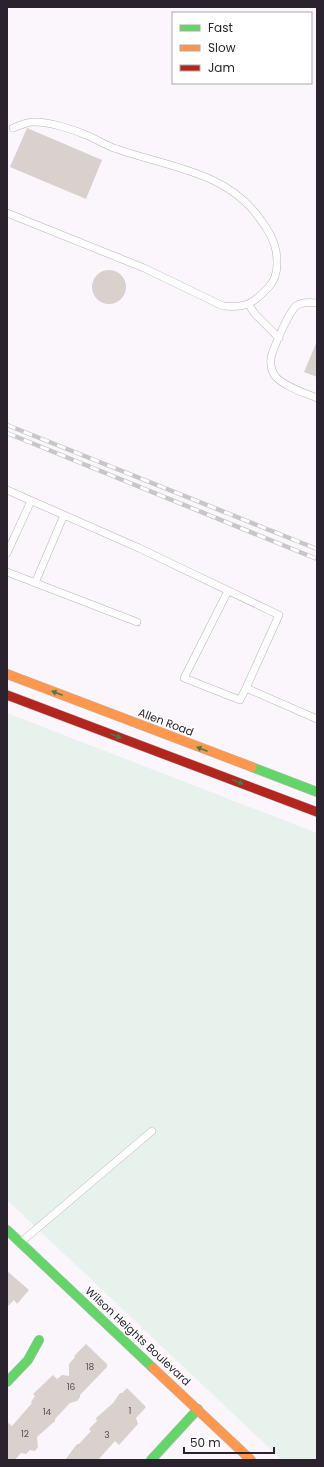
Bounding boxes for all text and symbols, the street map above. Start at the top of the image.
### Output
legend [172,12,312,84]
text: Fast [208,19,233,36]
text: Slow [208,39,236,56]
text: Jam [208,59,235,76]
one-way arrow [50,690,62,696]
street label: Allen Road [136,704,196,740]
one-way arrow [111,734,123,740]
one-way arrow [196,745,208,751]
one-way arrow [232,780,244,786]
street label: Wilson Heights Boulevard [82,1283,194,1389]
house number: 18 [86,1361,95,1373]
house number: 16 [67,1381,76,1393]
house number: 1 [129,1405,132,1417]
house number: 14 [43,1406,52,1418]
house number: 12 [21,1428,29,1440]
house number: 3 [104,1429,110,1441]
scale bar [184,1429,274,1455]
text: 50 m [190,1434,221,1451]

